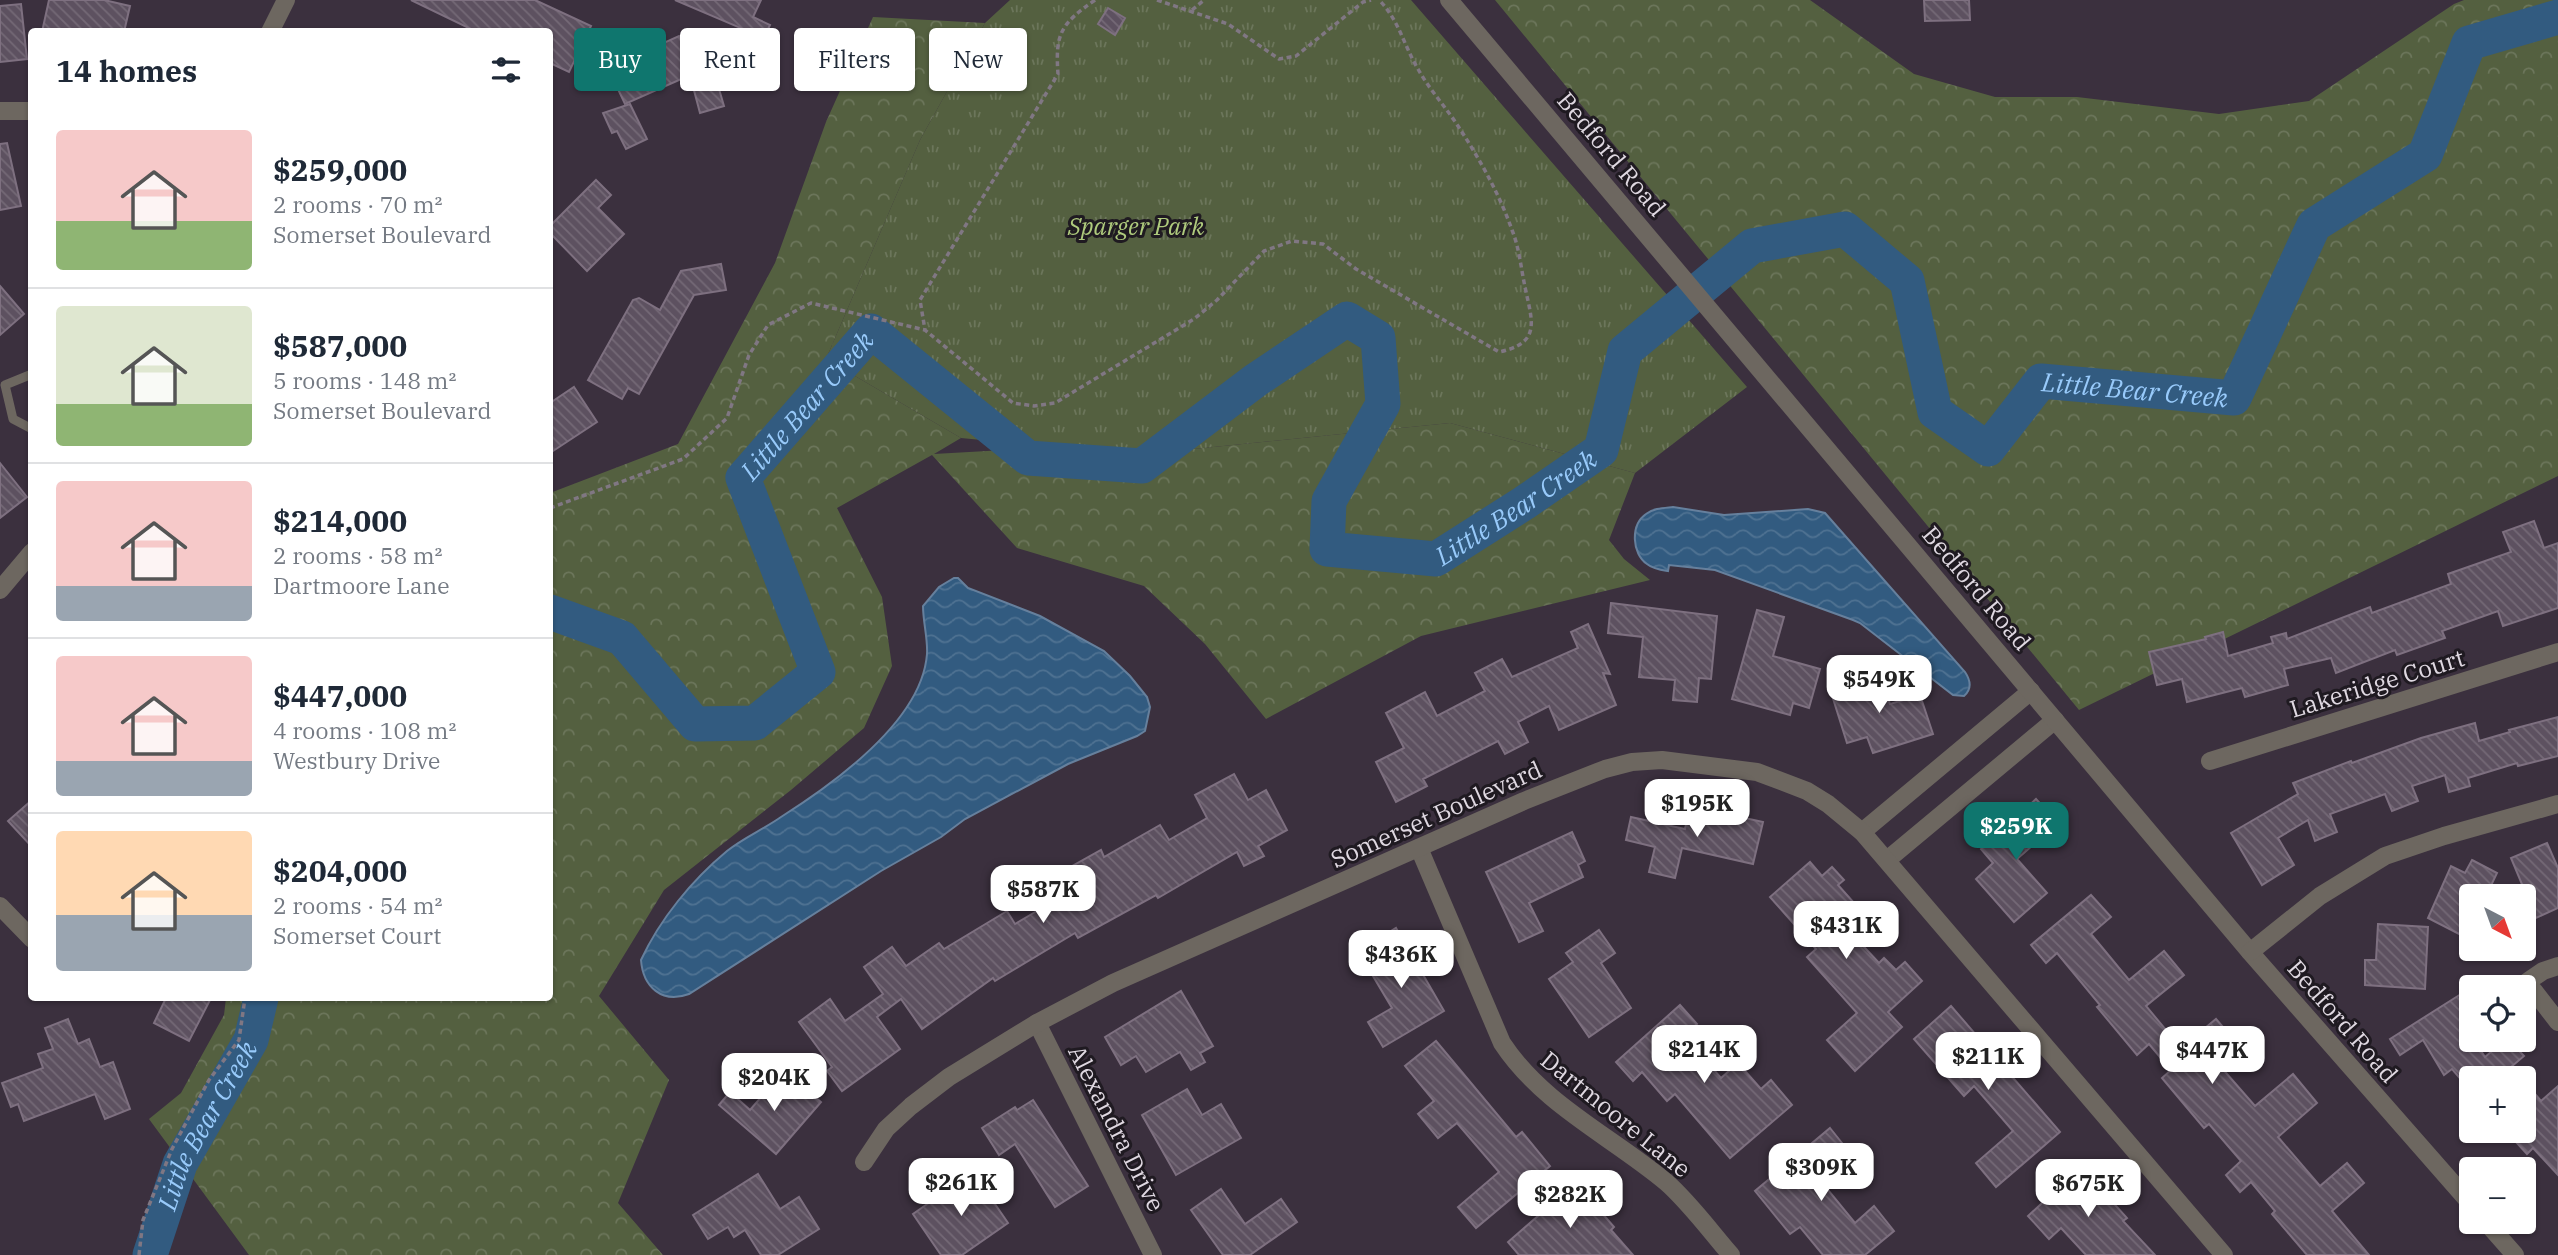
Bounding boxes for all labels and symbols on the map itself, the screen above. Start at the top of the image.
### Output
street label: Bedford Road [1550,85,1674,223]
park label: Sparger Park [1067,210,1205,242]
water label: Little Bear Creek [732,323,881,487]
water label: Little Bear Creek [2040,364,2230,414]
water label: Little Bear Creek [1427,441,1603,573]
street label: Bedford Road [1915,519,2039,657]
street label: Lakeridge Court [2286,641,2468,725]
pin: $549K [1830,656,1928,715]
street label: Somerset Boulevard [1325,753,1547,875]
pin: $195K [1648,780,1746,839]
pin: $259K [1967,802,2065,862]
pin: $587K [994,866,1092,925]
north arrow [2459,884,2536,961]
pin: $431K [1797,902,1895,961]
pin: $436K [1352,930,1450,990]
street label: Bedford Road [2281,953,2405,1089]
pin: $214K [1655,1026,1753,1085]
pin: $447K [2163,1026,2261,1086]
pin: $211K [1939,1032,2037,1092]
water label: Little Bear Creek [149,1034,264,1215]
street label: Alexandra Drive [1061,1039,1173,1217]
street label: Dartmoore Lane [1534,1044,1698,1184]
pin: $204K [725,1054,823,1113]
pin: $309K [1772,1144,1870,1203]
pin: $261K [912,1158,1010,1218]
pin: $675K [2039,1160,2137,1219]
pin: $282K [1521,1170,1619,1230]

